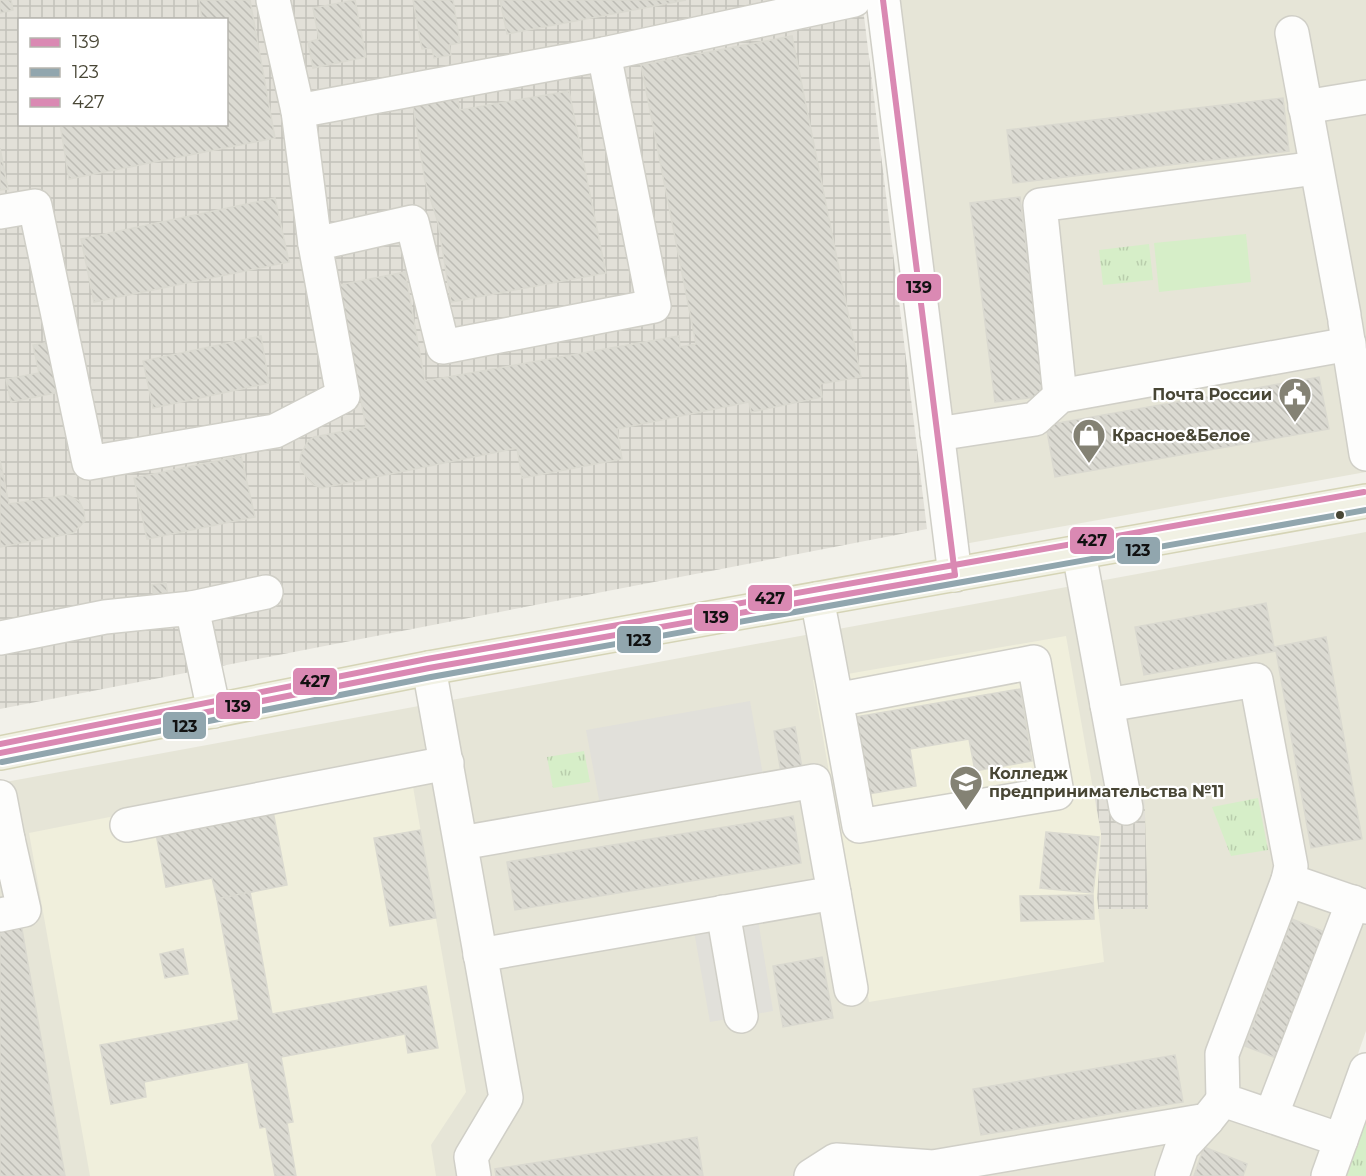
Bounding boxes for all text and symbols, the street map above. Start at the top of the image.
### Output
legend [18,18,228,126]
text: 139 [72,31,100,53]
text: 123 [72,61,99,83]
text: 427 [72,91,105,113]
line badge: 139 [896,273,942,302]
text: 139 [906,278,932,297]
public building icon: Почта России [1277,376,1313,423]
place label: Почта России [1152,385,1272,404]
shop icon: Красное&Белое [1071,417,1107,464]
place label: Красное&Белое [1112,426,1251,445]
unlabelled marker [1334,509,1346,521]
line badge: 427 [1069,526,1115,555]
text: 427 [1077,531,1107,550]
line badge: 123 [1116,536,1161,565]
text: 123 [1125,541,1151,560]
line badge: 427 [747,584,793,612]
text: 427 [755,589,785,608]
line badge: 139 [693,603,739,632]
text: 139 [703,608,729,627]
line badge: 123 [616,625,662,654]
text: 123 [626,631,652,650]
line badge: 427 [292,667,338,696]
text: 427 [300,672,330,691]
line badge: 139 [215,691,261,720]
text: 139 [225,697,251,716]
line badge: 123 [162,711,207,740]
text: 123 [172,717,198,736]
school or university icon: Колледж предпринимательства №11 [948,764,984,811]
place label: Колледж предпринимательства №11 [989,764,1224,801]

